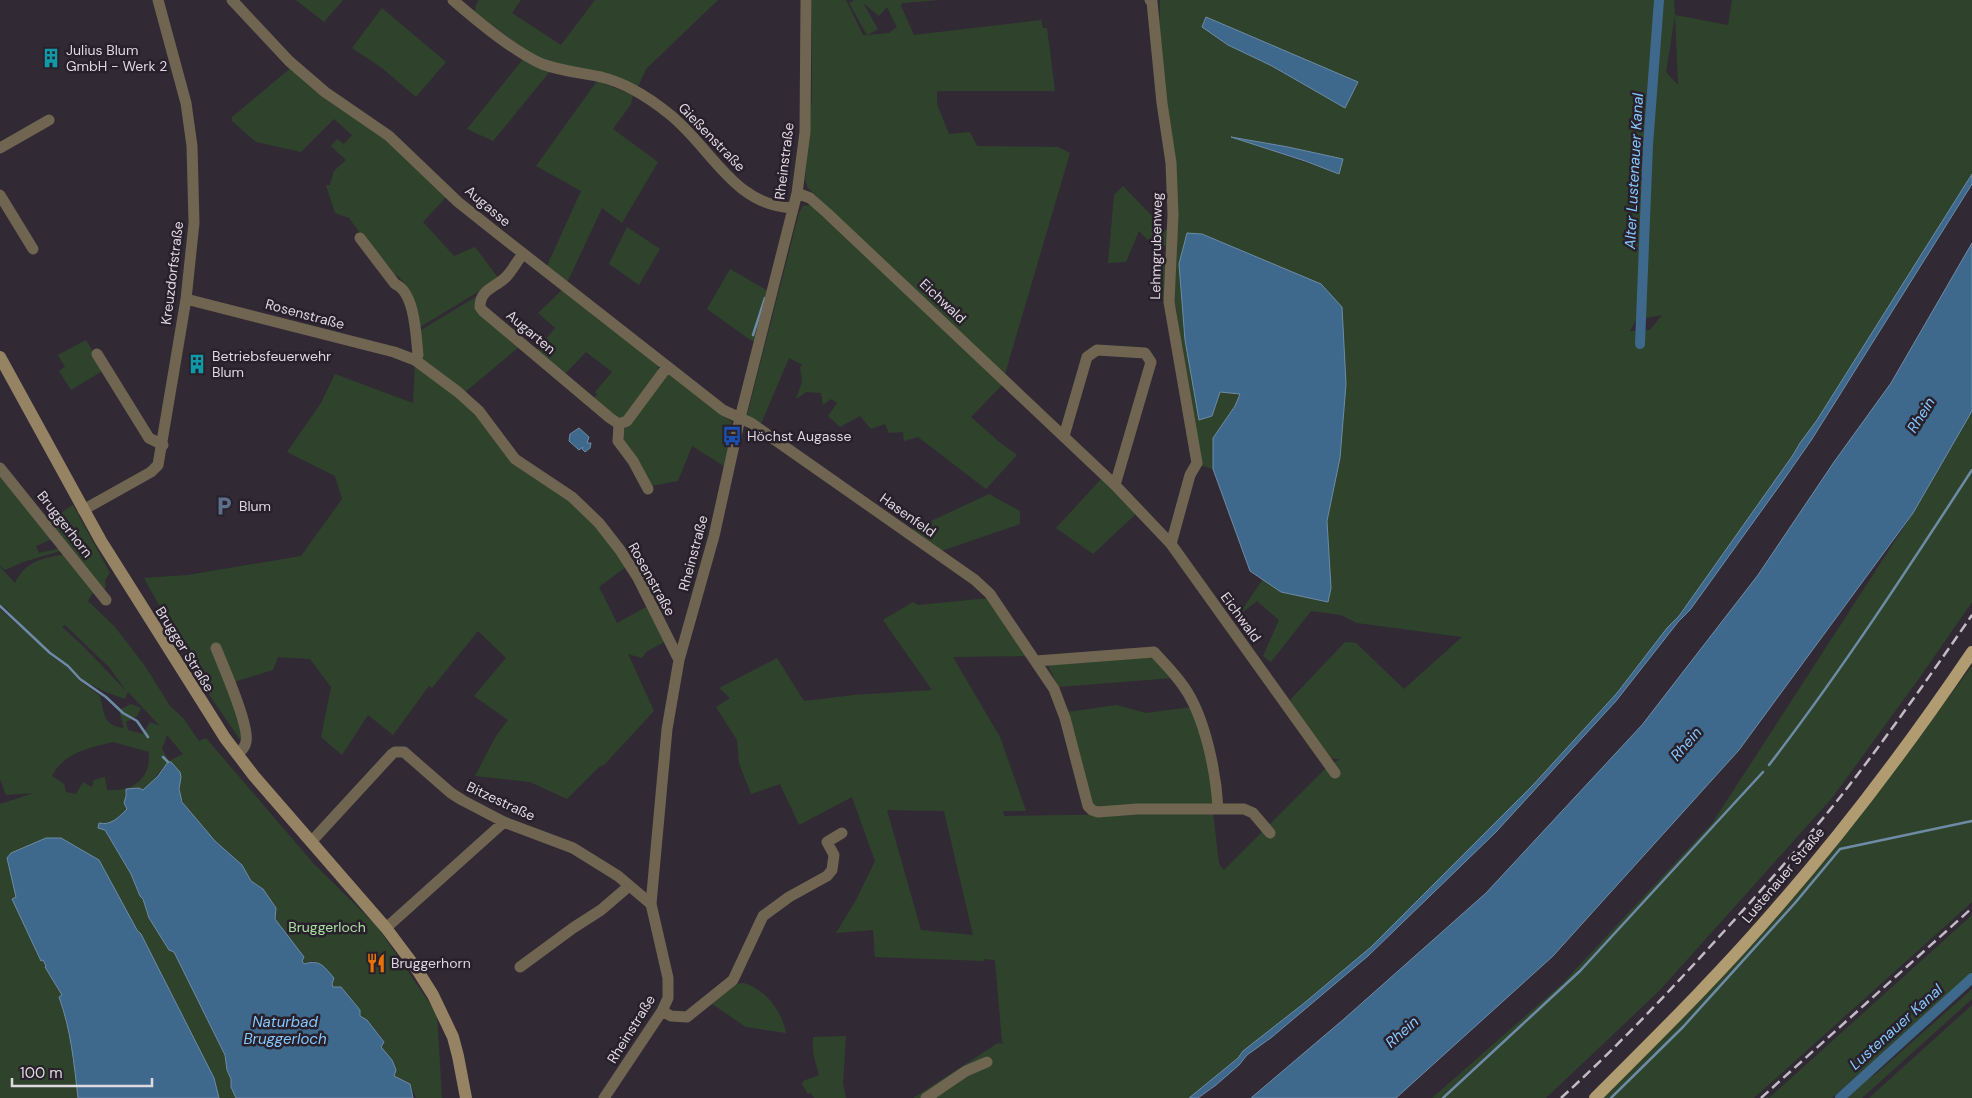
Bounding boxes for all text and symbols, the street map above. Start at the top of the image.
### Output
place label: Julius Blum GmbH - Werk 2 [66,41,167,75]
building icon: Julius Blum GmbH - Werk 2 [40,47,62,69]
water label: Alter Lustenauer Kanal [1620,92,1648,251]
street label: Gießenstraße [675,99,749,175]
street label: Rheinstraße [770,121,798,201]
street label: Augasse [461,182,515,230]
street label: Lehmgrubenweg [1146,192,1166,300]
street label: Kreuzdorfstraße [157,220,187,326]
street label: Eichwald [916,275,970,327]
street label: Rosenstraße [263,295,347,333]
street label: Augarten [503,306,559,358]
place label: Betriebsfeuerwehr Blum [212,347,331,381]
building icon: Betriebsfeuerwehr Blum [186,353,208,375]
water label: Rhein [1902,393,1940,437]
bus stop icon: Höchst Augasse [721,425,743,447]
place label: Höchst Augasse [747,427,851,445]
street label: Bruggerhorn [33,487,97,561]
street label: Hasenfeld [876,489,940,541]
parking icon: Blum [213,495,235,517]
place label: Blum [239,497,271,515]
street label: Rheinstraße [674,513,712,593]
street label: Rosenstraße [624,539,680,619]
street label: Eichwald [1217,589,1265,645]
street label: Brugger Straße [152,603,218,695]
water label: Rhein [1666,723,1706,765]
street label: Bitzestraße [464,777,538,825]
street label: Lustenauer Straße [1738,823,1828,926]
park label: Bruggerloch [288,918,366,936]
restaurant icon: Bruggerhorn [365,952,387,974]
place label: Bruggerhorn [391,954,471,972]
water label: Lustenauer Kanal [1845,979,1947,1074]
street label: Rheinstraße [603,991,659,1067]
water label: Rhein [1381,1011,1423,1052]
water label: Naturbad Bruggerloch [243,1012,327,1049]
scale bar [12,1056,152,1088]
text: 100 m [20,1063,63,1083]

